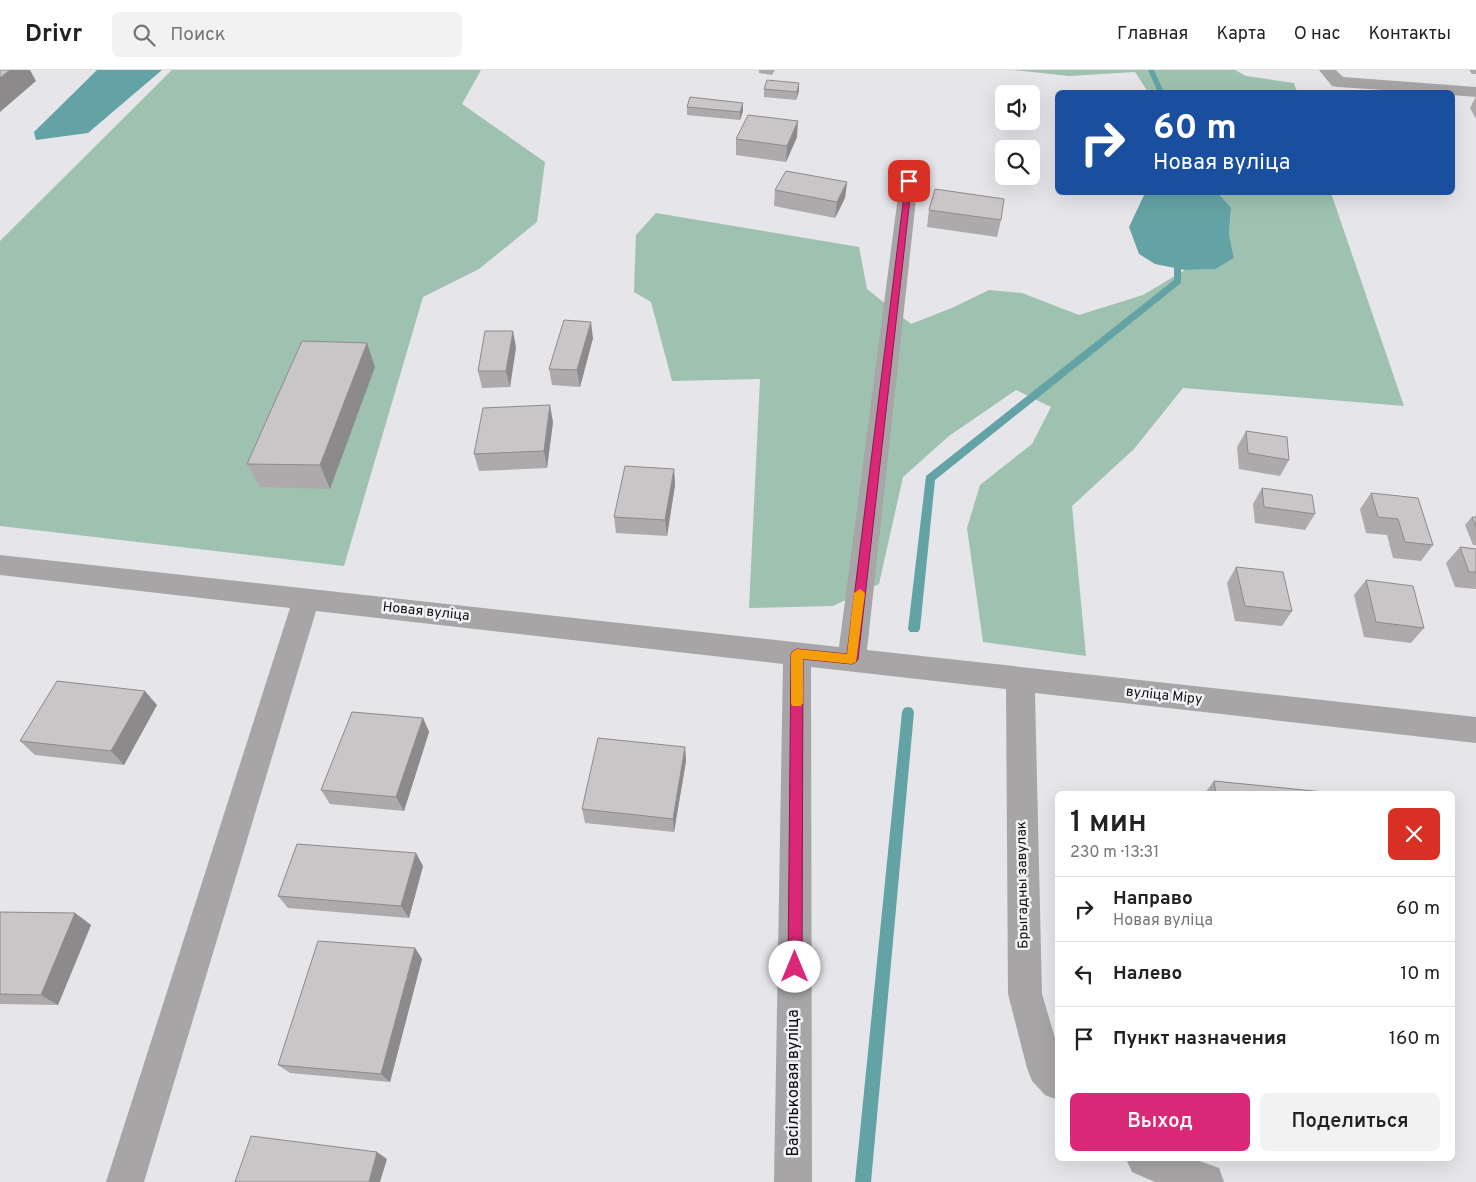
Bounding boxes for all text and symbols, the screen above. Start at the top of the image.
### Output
search box [112,12,462,57]
text: Drivr [25,20,82,50]
icon: search [130,21,158,49]
text: Поиск [170,23,226,47]
text: Главная [1117,23,1188,46]
text: Карта [1216,23,1266,46]
text: О нас [1294,23,1340,46]
text: Контакты [1368,23,1451,46]
map controls [995,85,1040,185]
button: sound [995,85,1040,130]
text: 60 m [1153,107,1237,151]
icon: right [1070,110,1135,175]
button: search [995,140,1040,185]
text: Новая вуліца [1153,150,1290,177]
pin [888,160,930,202]
icon: arrive [895,167,923,195]
street label: Новая вуліца [382,599,470,625]
street label: вуліца Міру [1125,684,1203,708]
text: 1 мин [1070,805,1147,842]
button: close [1388,808,1440,860]
street label: Брыгадны завулак [1013,821,1033,949]
text: 230 m · 13:31 [1070,843,1159,863]
text: Направо [1113,887,1193,911]
icon: right [1070,895,1098,923]
text: 60 m [1396,897,1440,921]
text: Новая вуліца [1113,911,1213,931]
position arrow [768,940,820,992]
icon: left [1070,960,1098,988]
text: Налево [1113,962,1182,986]
text: 10 m [1400,962,1440,986]
street label: Васільковая вуліца [784,1009,804,1157]
icon: arrive [1070,1025,1098,1053]
text: Пункт назначения [1113,1027,1287,1051]
text: 160 m [1389,1027,1440,1051]
button: Выход [1070,1093,1250,1151]
button: Поделиться [1260,1093,1440,1151]

